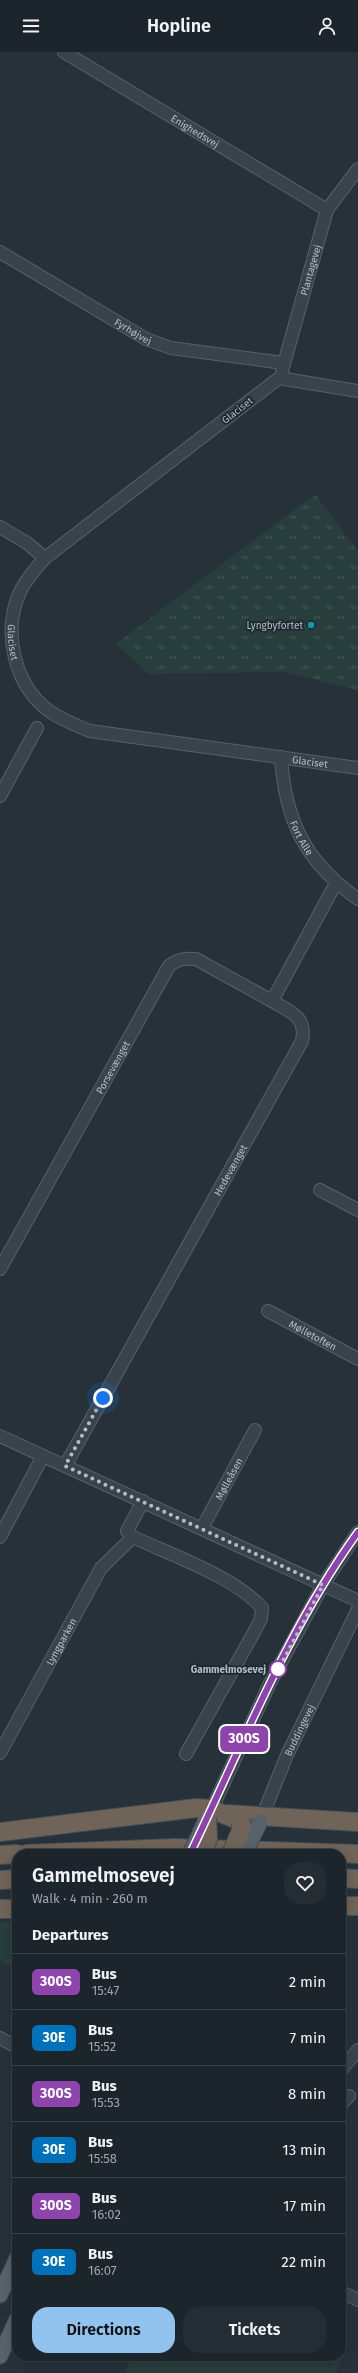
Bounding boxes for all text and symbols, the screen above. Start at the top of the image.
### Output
icon: menu [20,15,42,37]
text: Hopline [147,15,211,37]
icon: person [316,15,338,37]
street label: Enighedsvej [168,113,221,151]
street label: Plantagevej [298,243,324,297]
street label: Fyrhøjvej [112,317,153,348]
street label: Glaciset [220,395,256,427]
place label: Lyngbyfortet [246,620,303,632]
marker: Lyngbyfortet [306,620,316,630]
street label: Glaciset [5,624,20,662]
street label: Glaciset [291,754,329,771]
street label: Fort Alle [287,819,315,858]
street label: Porsevænget [94,1039,133,1096]
street label: Hedevænget [212,1142,250,1198]
street label: Mølletoften [287,1318,338,1354]
your location [93,1388,113,1408]
street label: Mølleåsen [213,1456,246,1502]
street label: Lyngparken [44,1616,79,1668]
marker: Gammelmosevej [269,1660,287,1678]
place label: Gammelmosevej [191,1664,266,1676]
street label: Buddingevej [282,1702,318,1758]
line badge: 300S [216,1726,272,1752]
text: 300S [228,1730,260,1747]
button: heart [284,1862,326,1904]
text: Gammelmosevej [32,1864,175,1887]
text: Walk · 4 min · 260 m [32,1891,148,1906]
text: Departures [32,1926,109,1944]
text: Bus [92,1965,117,1983]
text: 300S [40,1973,72,1990]
text: 2 min [289,1973,326,1991]
text: 15:47 [92,1983,119,1998]
text: Bus [88,2021,113,2039]
text: 30E [43,2029,65,2046]
text: 7 min [289,2029,326,2047]
text: 15:52 [88,2039,116,2054]
text: Bus [92,2077,117,2095]
text: 300S [40,2085,72,2102]
text: 8 min [288,2085,326,2103]
text: 15:53 [92,2095,120,2110]
text: Bus [88,2133,113,2151]
text: 30E [43,2141,65,2158]
text: 13 min [282,2141,326,2159]
text: 15:58 [88,2151,117,2166]
text: Bus [92,2189,117,2207]
text: 300S [40,2197,72,2214]
text: 17 min [283,2197,326,2215]
text: 16:02 [92,2207,121,2222]
text: Bus [88,2245,113,2263]
text: 30E [43,2253,65,2270]
text: 22 min [281,2253,326,2271]
text: 16:07 [88,2263,116,2278]
button: Directions [32,2307,175,2353]
button: Tickets [183,2307,326,2353]

